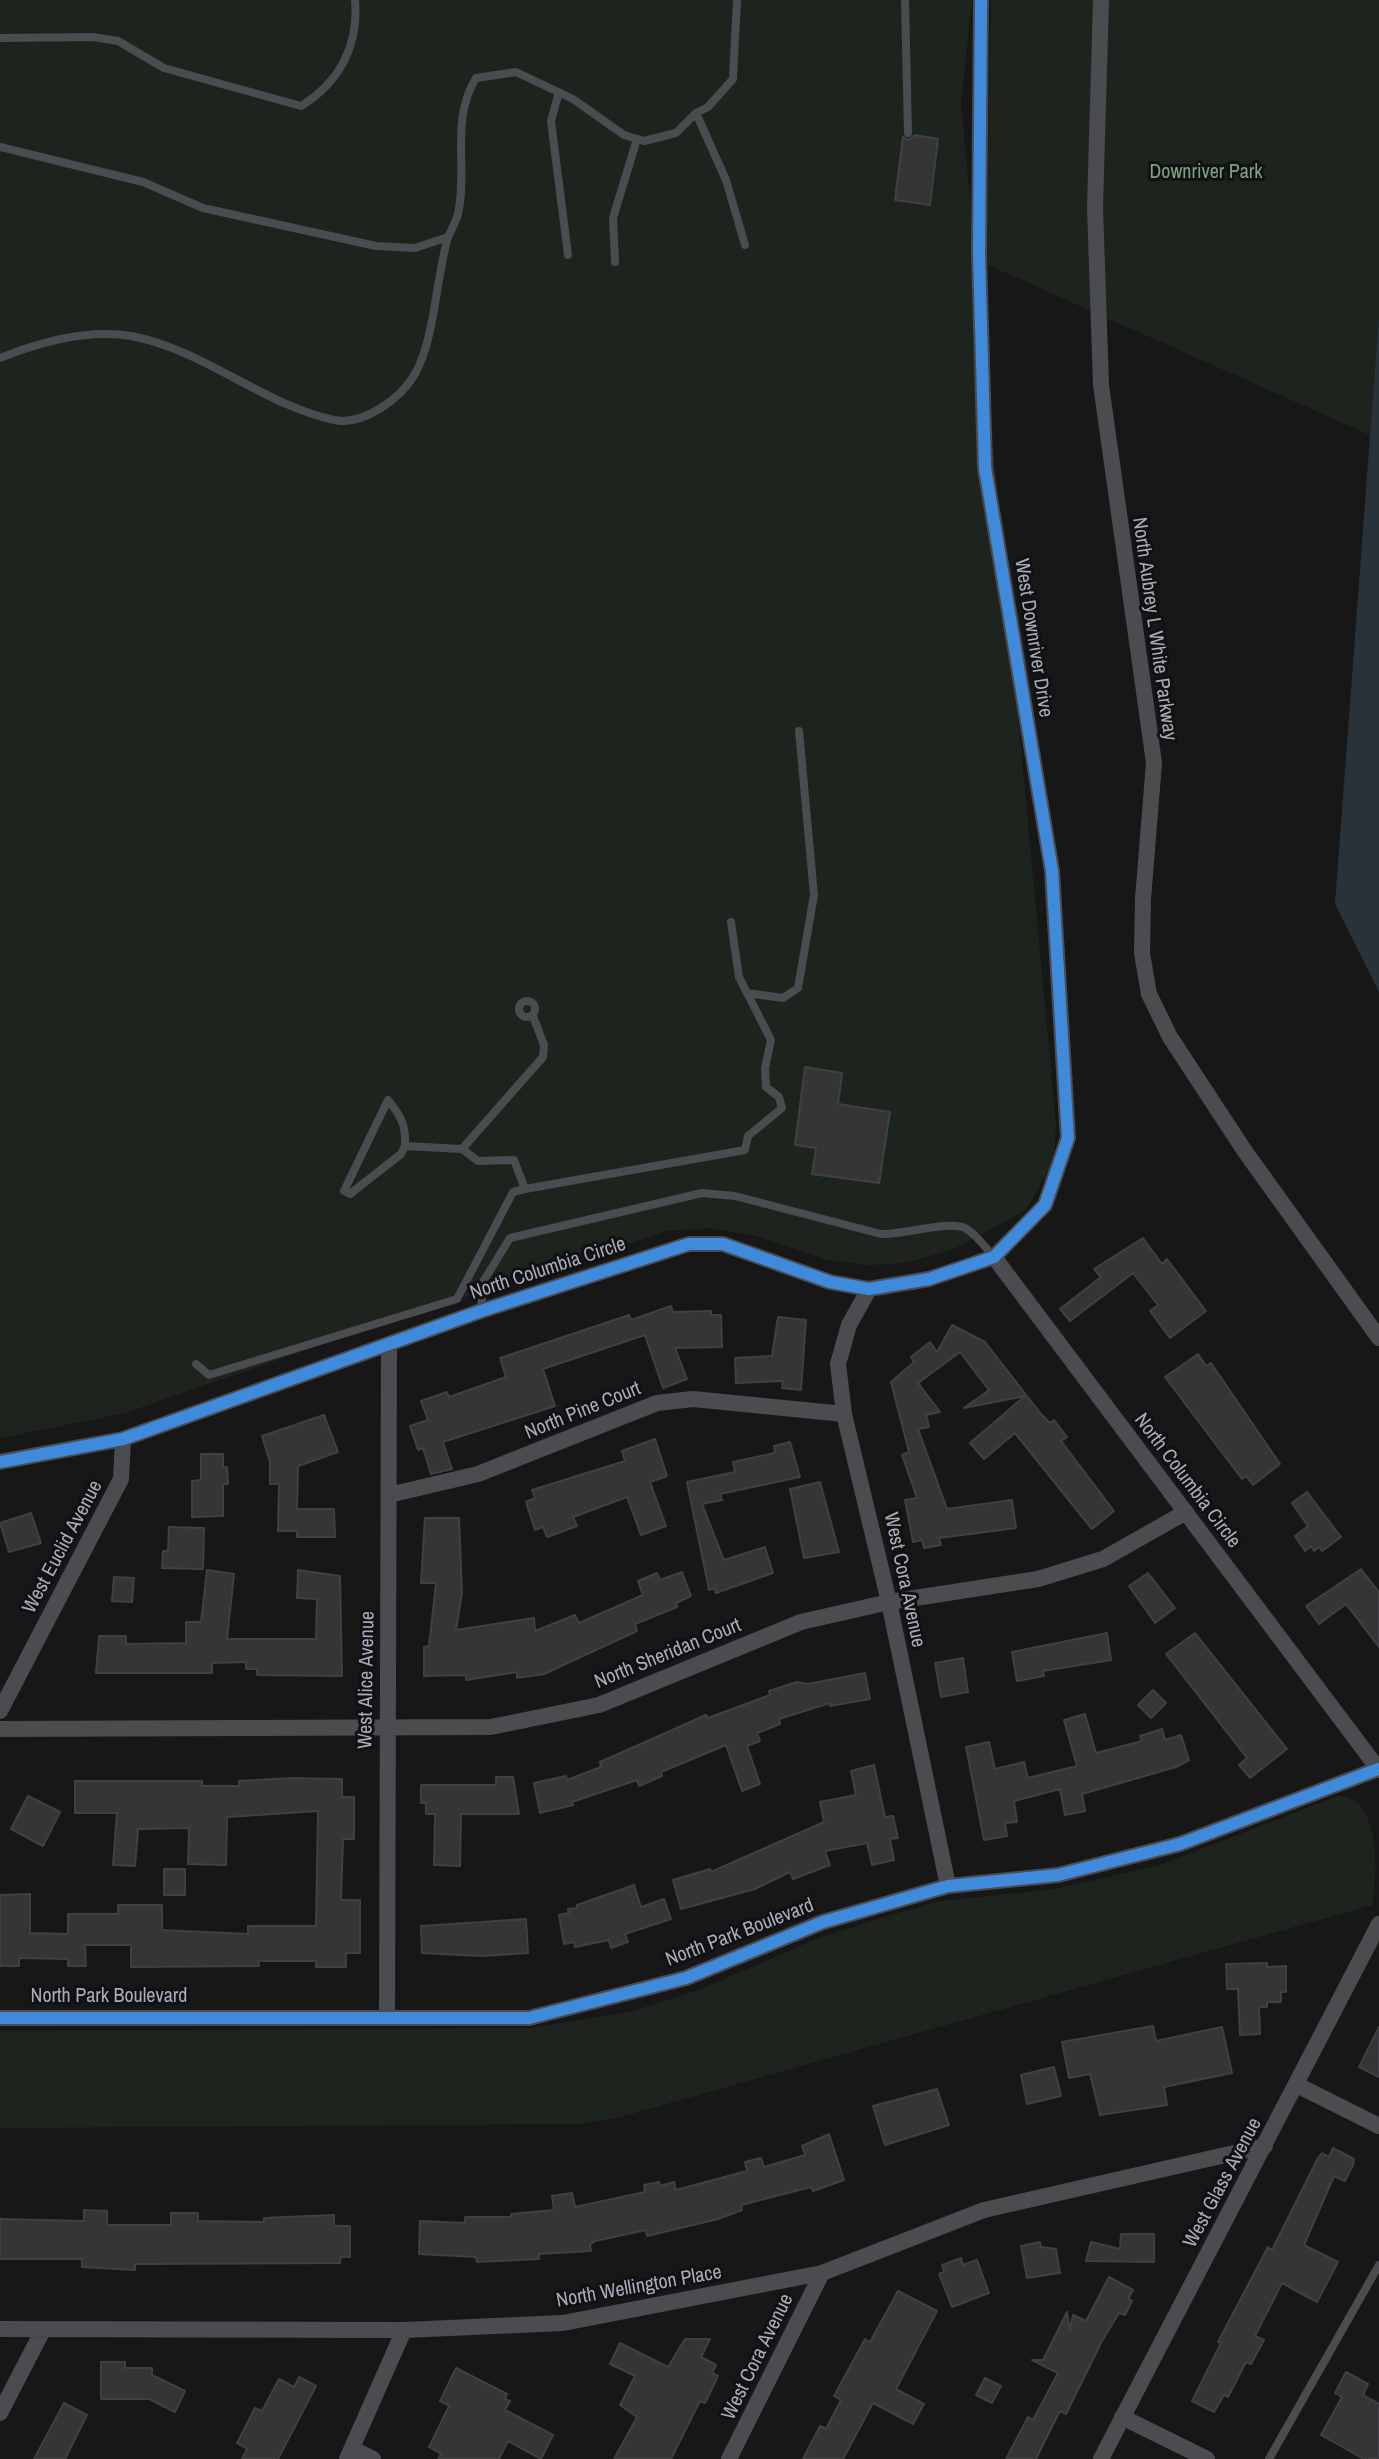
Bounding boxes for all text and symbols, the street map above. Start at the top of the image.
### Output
park label: Downriver Park [1150,161,1262,185]
street label: North Aubrey L White Parkway [1126,516,1182,742]
street label: West Downriver Drive [1009,557,1057,719]
street label: North Columbia Circle [467,1233,629,1305]
street label: North Pine Court [521,1377,645,1445]
street label: North Columbia Circle [1129,1409,1245,1553]
street label: West Euclid Avenue [18,1476,108,1618]
street label: West Cora Avenue [878,1510,930,1650]
street label: West Alice Avenue [354,1611,380,1749]
street label: North Sheridan Court [591,1614,745,1694]
street label: North Park Boulevard [663,1894,817,1972]
street label: North Park Boulevard [31,1985,187,2009]
street label: West Glass Avenue [1179,2114,1267,2252]
street label: North Wellington Place [554,2261,724,2313]
street label: West Cora Avenue [717,2290,799,2424]

